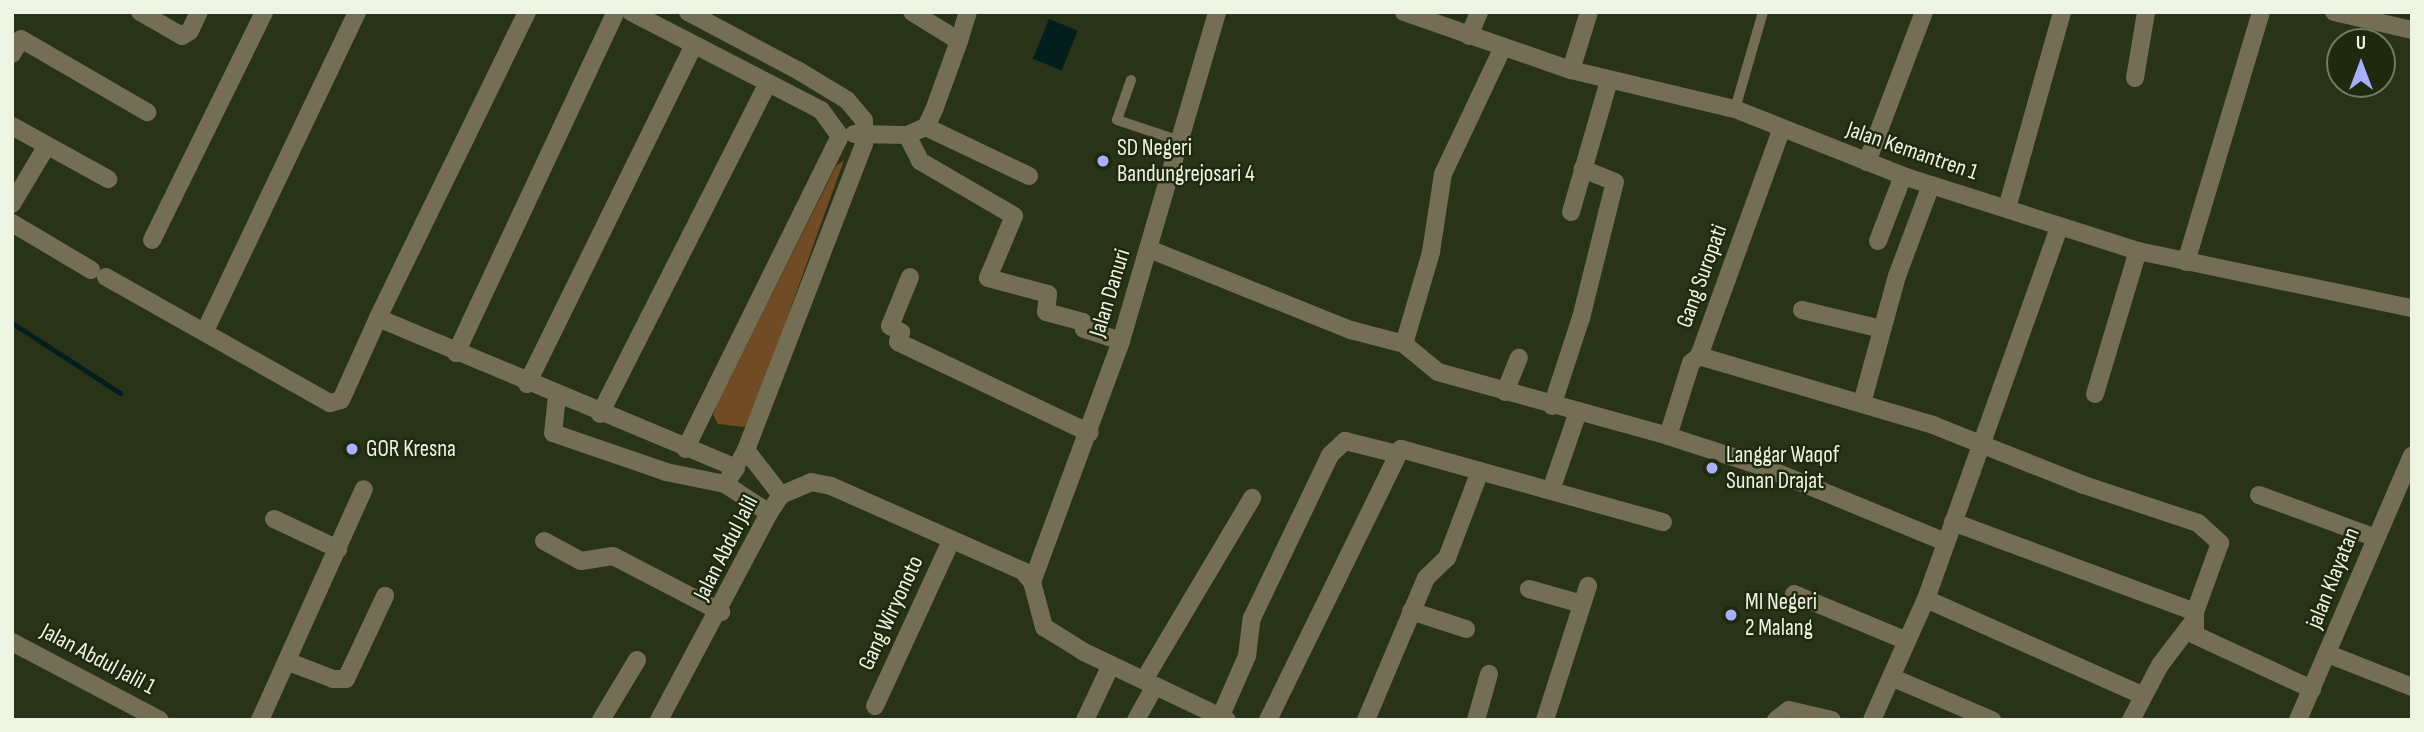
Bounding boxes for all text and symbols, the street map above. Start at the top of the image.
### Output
north arrow [2326,28,2396,98]
text: U [2356,32,2366,55]
street label: Jalan Kemantren 1 [1843,116,1981,186]
place label: SD Negeri Bandungrejosari 4 [1117,134,1255,188]
marker: SD Negeri Bandungrejosari 4 [1095,153,1111,169]
street label: Gang Suropati [1671,221,1733,331]
street label: Jalan Danuri [1084,246,1136,340]
place label: GOR Kresna [366,435,456,463]
marker: GOR Kresna [344,441,360,457]
place label: Langgar Waqof Sunan Drajat [1726,441,1839,495]
marker: Langgar Waqof Sunan Drajat [1704,460,1720,476]
street label: Jalan Abdul Jalil [688,491,764,605]
street label: jalan Klayatan [2300,524,2366,632]
street label: Gang Wiryonoto [853,551,929,675]
place label: MI Negeri 2 Malang [1745,588,1817,642]
marker: MI Negeri 2 Malang [1723,607,1739,623]
street label: Jalan Abdul Jalil 1 [36,617,160,701]

